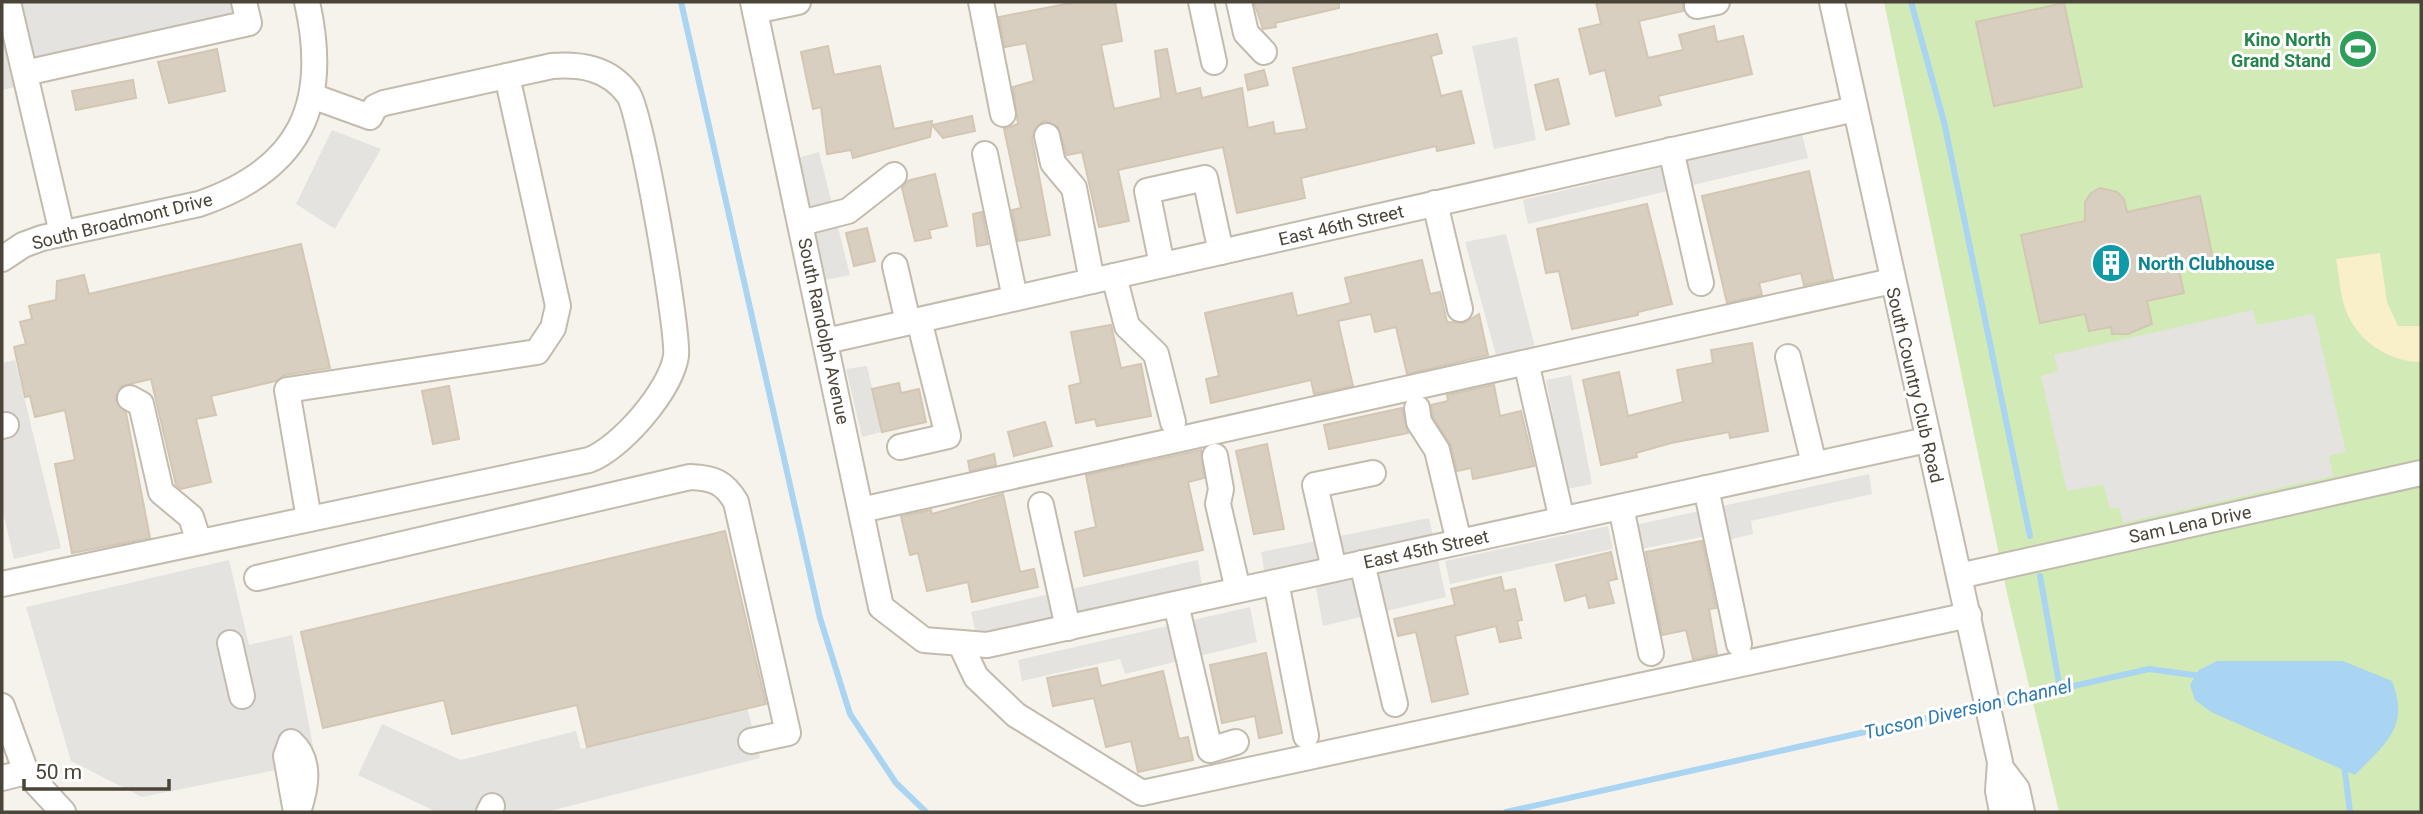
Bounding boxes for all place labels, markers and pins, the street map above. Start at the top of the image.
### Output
sports icon: Kino North Grand Stand [2337,28,2379,70]
place label: Kino North Grand Stand [2231,29,2331,71]
building icon: North Clubhouse [2090,242,2132,284]
place label: North Clubhouse [2138,253,2275,274]

